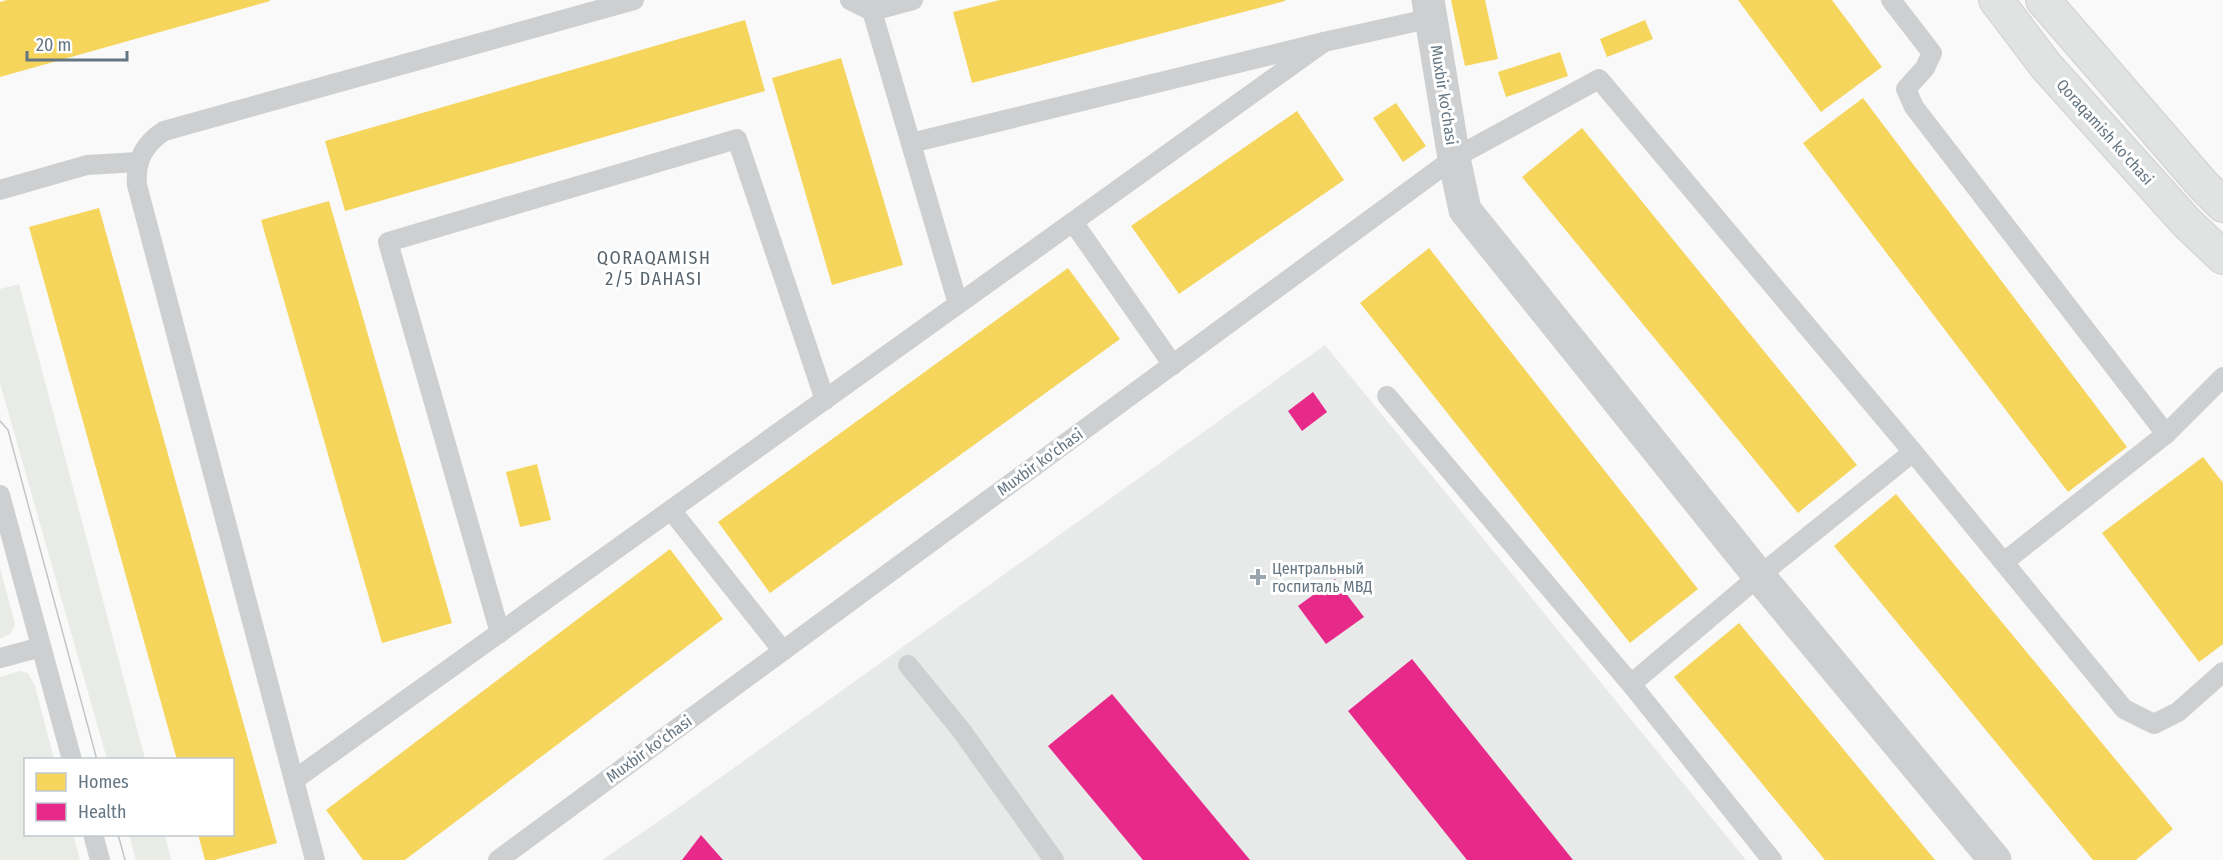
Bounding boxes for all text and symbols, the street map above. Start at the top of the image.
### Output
scale bar [27,24,128,62]
text: 20 m [36,34,71,56]
street label: Muxbir ko'chasi [1427,44,1461,146]
street label: Qoraqamish ko'chasi [2053,75,2157,189]
district label: QORAQAMISH 2/5 DAHASI [597,247,711,290]
street label: Muxbir ko'chasi [993,425,1087,499]
place label: Центральный госпиталь МВД [1272,559,1372,596]
marker: Центральный госпиталь МВД [1249,568,1267,586]
street label: Muxbir ko'chasi [602,712,696,786]
legend [24,758,234,836]
text: Homes [78,771,129,793]
text: Health [78,801,126,823]

